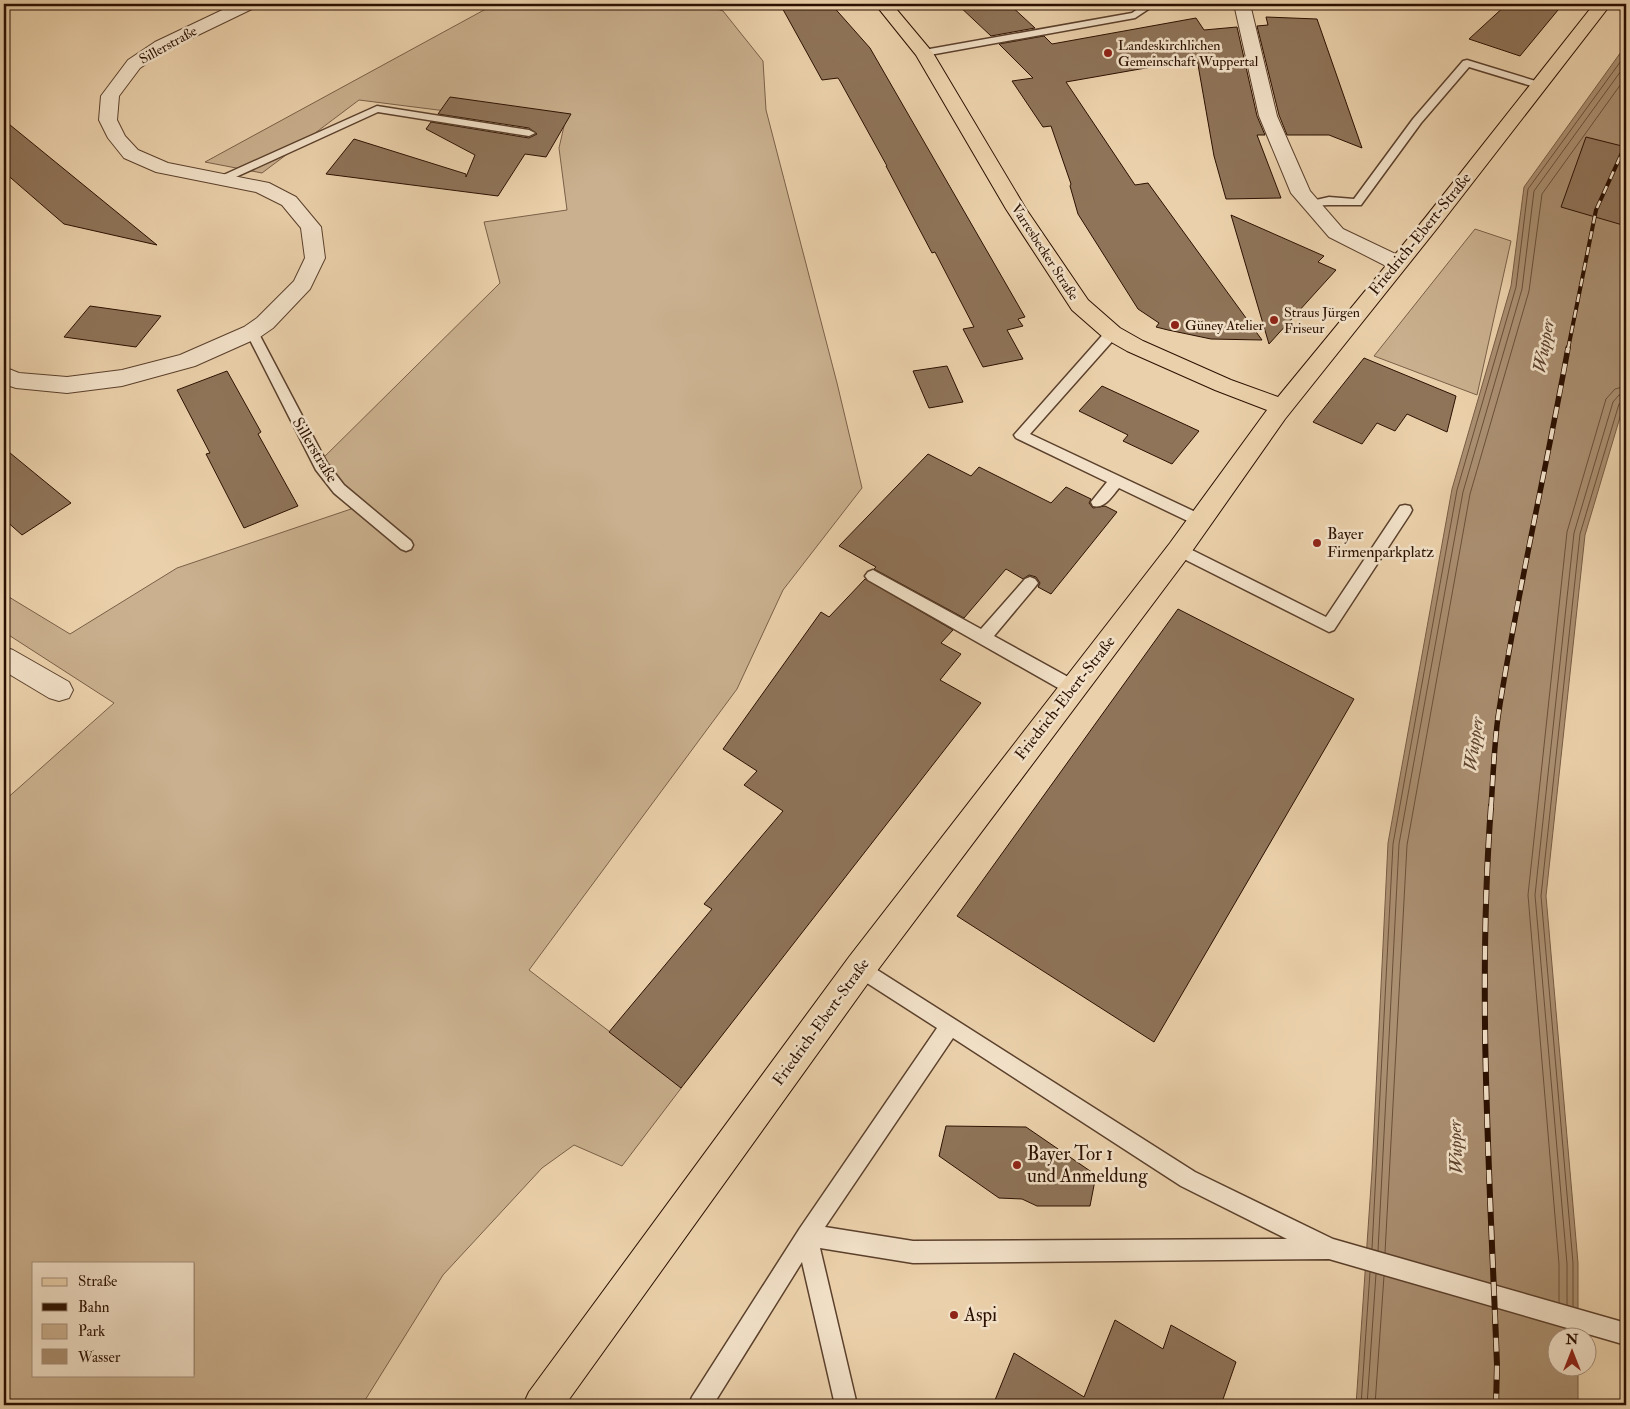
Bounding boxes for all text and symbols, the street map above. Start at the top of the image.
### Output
street label: Sillerstraße [136,22,200,68]
place label: Landeskirchlichen Gemeinschaft Wuppertal [1118,37,1259,71]
marker: Landeskirchlichen Gemeinschaft Wuppertal [1102,47,1114,59]
street label: Friedrich-Ebert-Straße [1364,168,1476,299]
street label: Varresbecker Straße [1008,201,1082,303]
place label: Straus Jürgen Friseur [1284,304,1360,337]
marker: Straus Jürgen Friseur [1268,314,1280,326]
water label: Wupper [1528,316,1560,375]
place label: Güney Atelier [1185,317,1265,335]
marker: Güney Atelier [1169,319,1181,331]
street label: Sillerstraße [288,414,342,486]
place label: Bayer Firmenparkplatz [1327,524,1434,563]
marker: Bayer Firmenparkplatz [1311,537,1323,549]
street label: Friedrich-Ebert-Straße [1010,632,1120,764]
water label: Wupper [1459,714,1489,772]
street label: Friedrich-Ebert-Straße [768,954,874,1089]
water label: Wupper [1444,1118,1468,1174]
place label: Bayer Tor 1 und Anmeldung [1027,1142,1148,1188]
marker: Bayer Tor 1 und Anmeldung [1011,1159,1023,1171]
legend [32,1262,195,1376]
text: Straße [78,1272,117,1291]
text: Bahn [78,1298,110,1317]
place label: Aspi [963,1303,997,1328]
marker: Aspi [948,1309,960,1321]
text: Park [78,1322,105,1341]
north arrow [1548,1326,1598,1376]
text: N [1565,1331,1579,1348]
text: Wasser [77,1348,121,1367]

